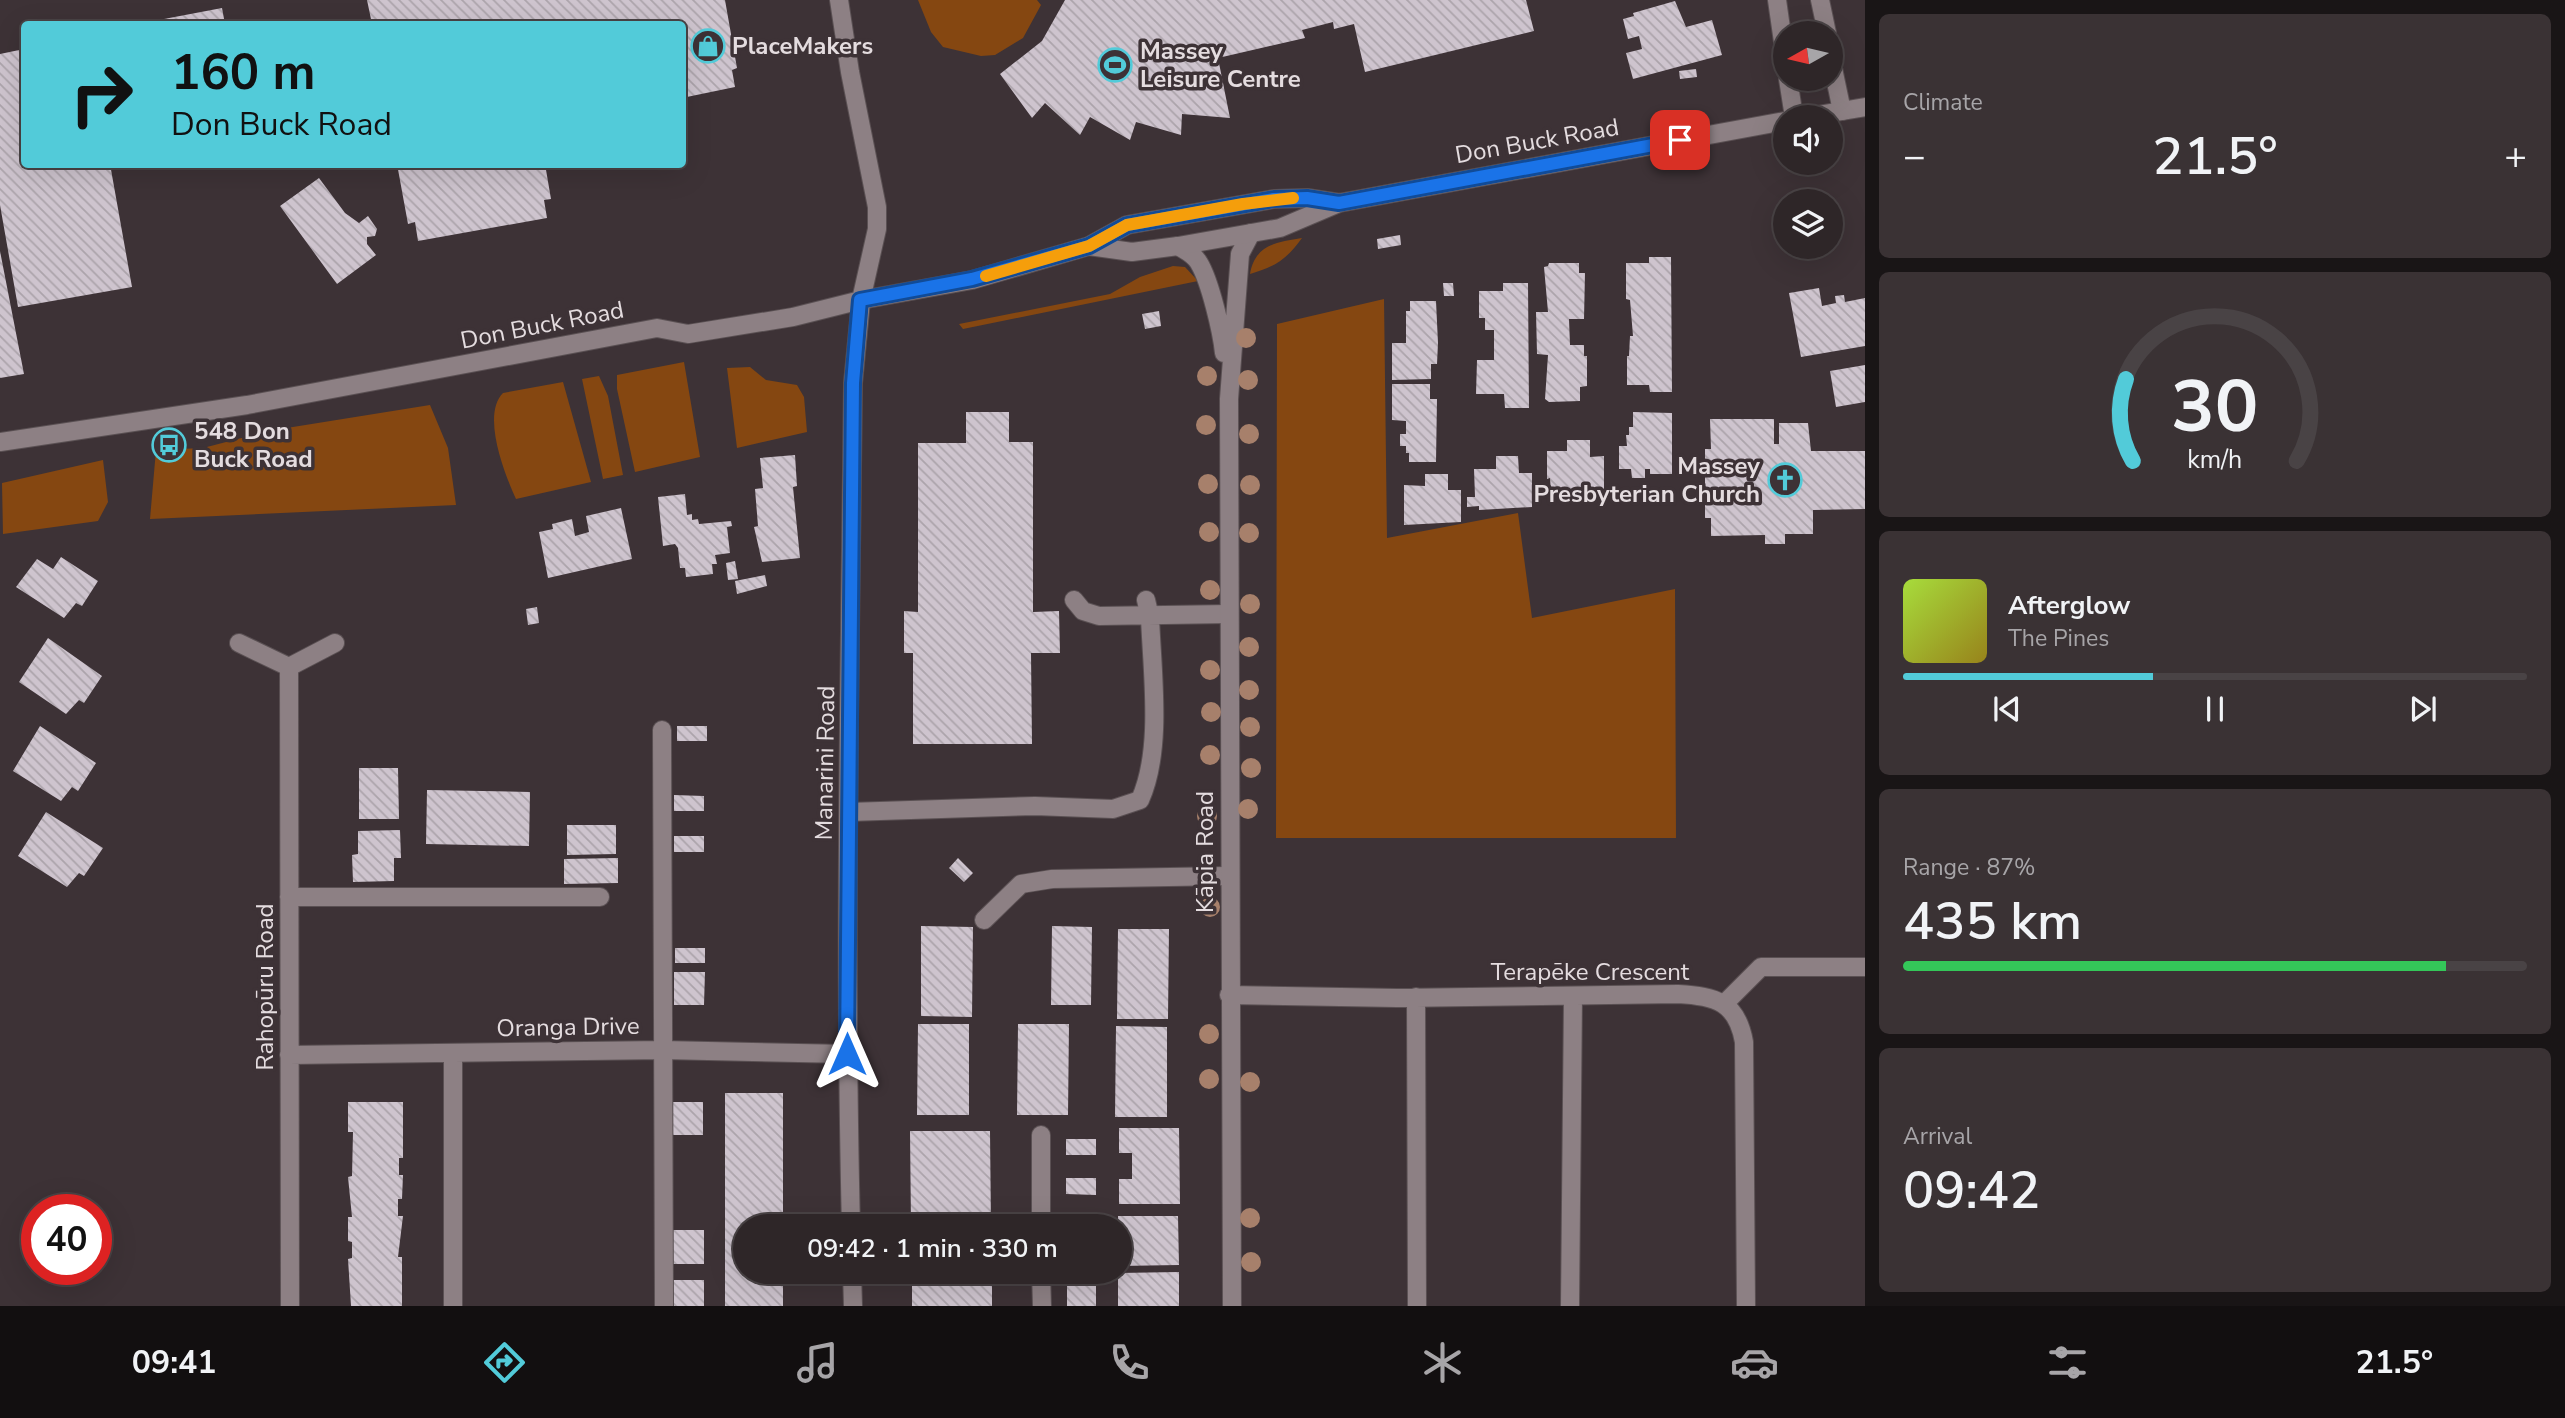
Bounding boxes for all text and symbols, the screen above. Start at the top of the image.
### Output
north arrow [1773,21,1843,91]
map controls [1773,21,1843,259]
shop icon: PlaceMakers [689,27,727,65]
place label: PlaceMakers [732,30,873,62]
place label: Massey Leisure Centre [1140,35,1301,95]
text: 160 m [171,39,315,106]
sports icon: Massey Leisure Centre [1096,46,1134,84]
icon: right [56,49,147,140]
text: Climate [1903,87,1983,118]
text: Don Buck Road [171,103,392,146]
button: sound [1773,105,1843,175]
pin [1650,110,1710,170]
street label: Don Buck Road [1453,111,1621,171]
icon: arrive [1661,121,1699,159]
text: 21.5° [2152,121,2278,192]
text: − [1903,131,1926,182]
text: + [2504,131,2527,182]
button: layers [1773,189,1843,259]
street label: Don Buck Road [458,293,626,357]
text: 30 [2171,357,2259,457]
place label: 548 Don Buck Road [194,415,313,475]
bus stop icon: 548 Don Buck Road [150,426,188,464]
text: km/h [2187,442,2243,476]
place label: Massey Presbyterian Church [1533,450,1760,510]
church icon: Massey Presbyterian Church [1766,461,1804,499]
text: Afterglow [2008,588,2131,623]
text: The Pines [2008,623,2109,654]
street label: Manarini Road [808,685,842,841]
icon: previous [1988,690,2026,728]
icon: pause [2196,690,2234,728]
icon: next [2404,690,2442,728]
street label: Kāpia Road [1189,791,1221,913]
text: Range · 87% [1903,852,2035,883]
text: 435 km [1903,886,2082,957]
street label: Rahopūru Road [249,903,281,1071]
street label: Terapēke Crescent [1491,956,1690,988]
street label: Oranga Drive [496,1010,640,1044]
position arrow [810,1017,884,1091]
text: Arrival [1903,1121,1972,1152]
text: 09:42 [1903,1155,2040,1226]
speed limit sign: 40 [21,1194,112,1285]
text: 09:42 · 1 min · 330 m [807,1231,1058,1266]
icon: directions [480,1338,529,1387]
icon: music [793,1338,842,1387]
icon: phone [1105,1338,1154,1387]
icon: climate [1418,1338,1467,1387]
icon: car [1730,1338,1779,1387]
icon: filters [2043,1338,2092,1387]
text: 09:41 [132,1341,217,1384]
text: 21.5° [2355,1341,2433,1384]

